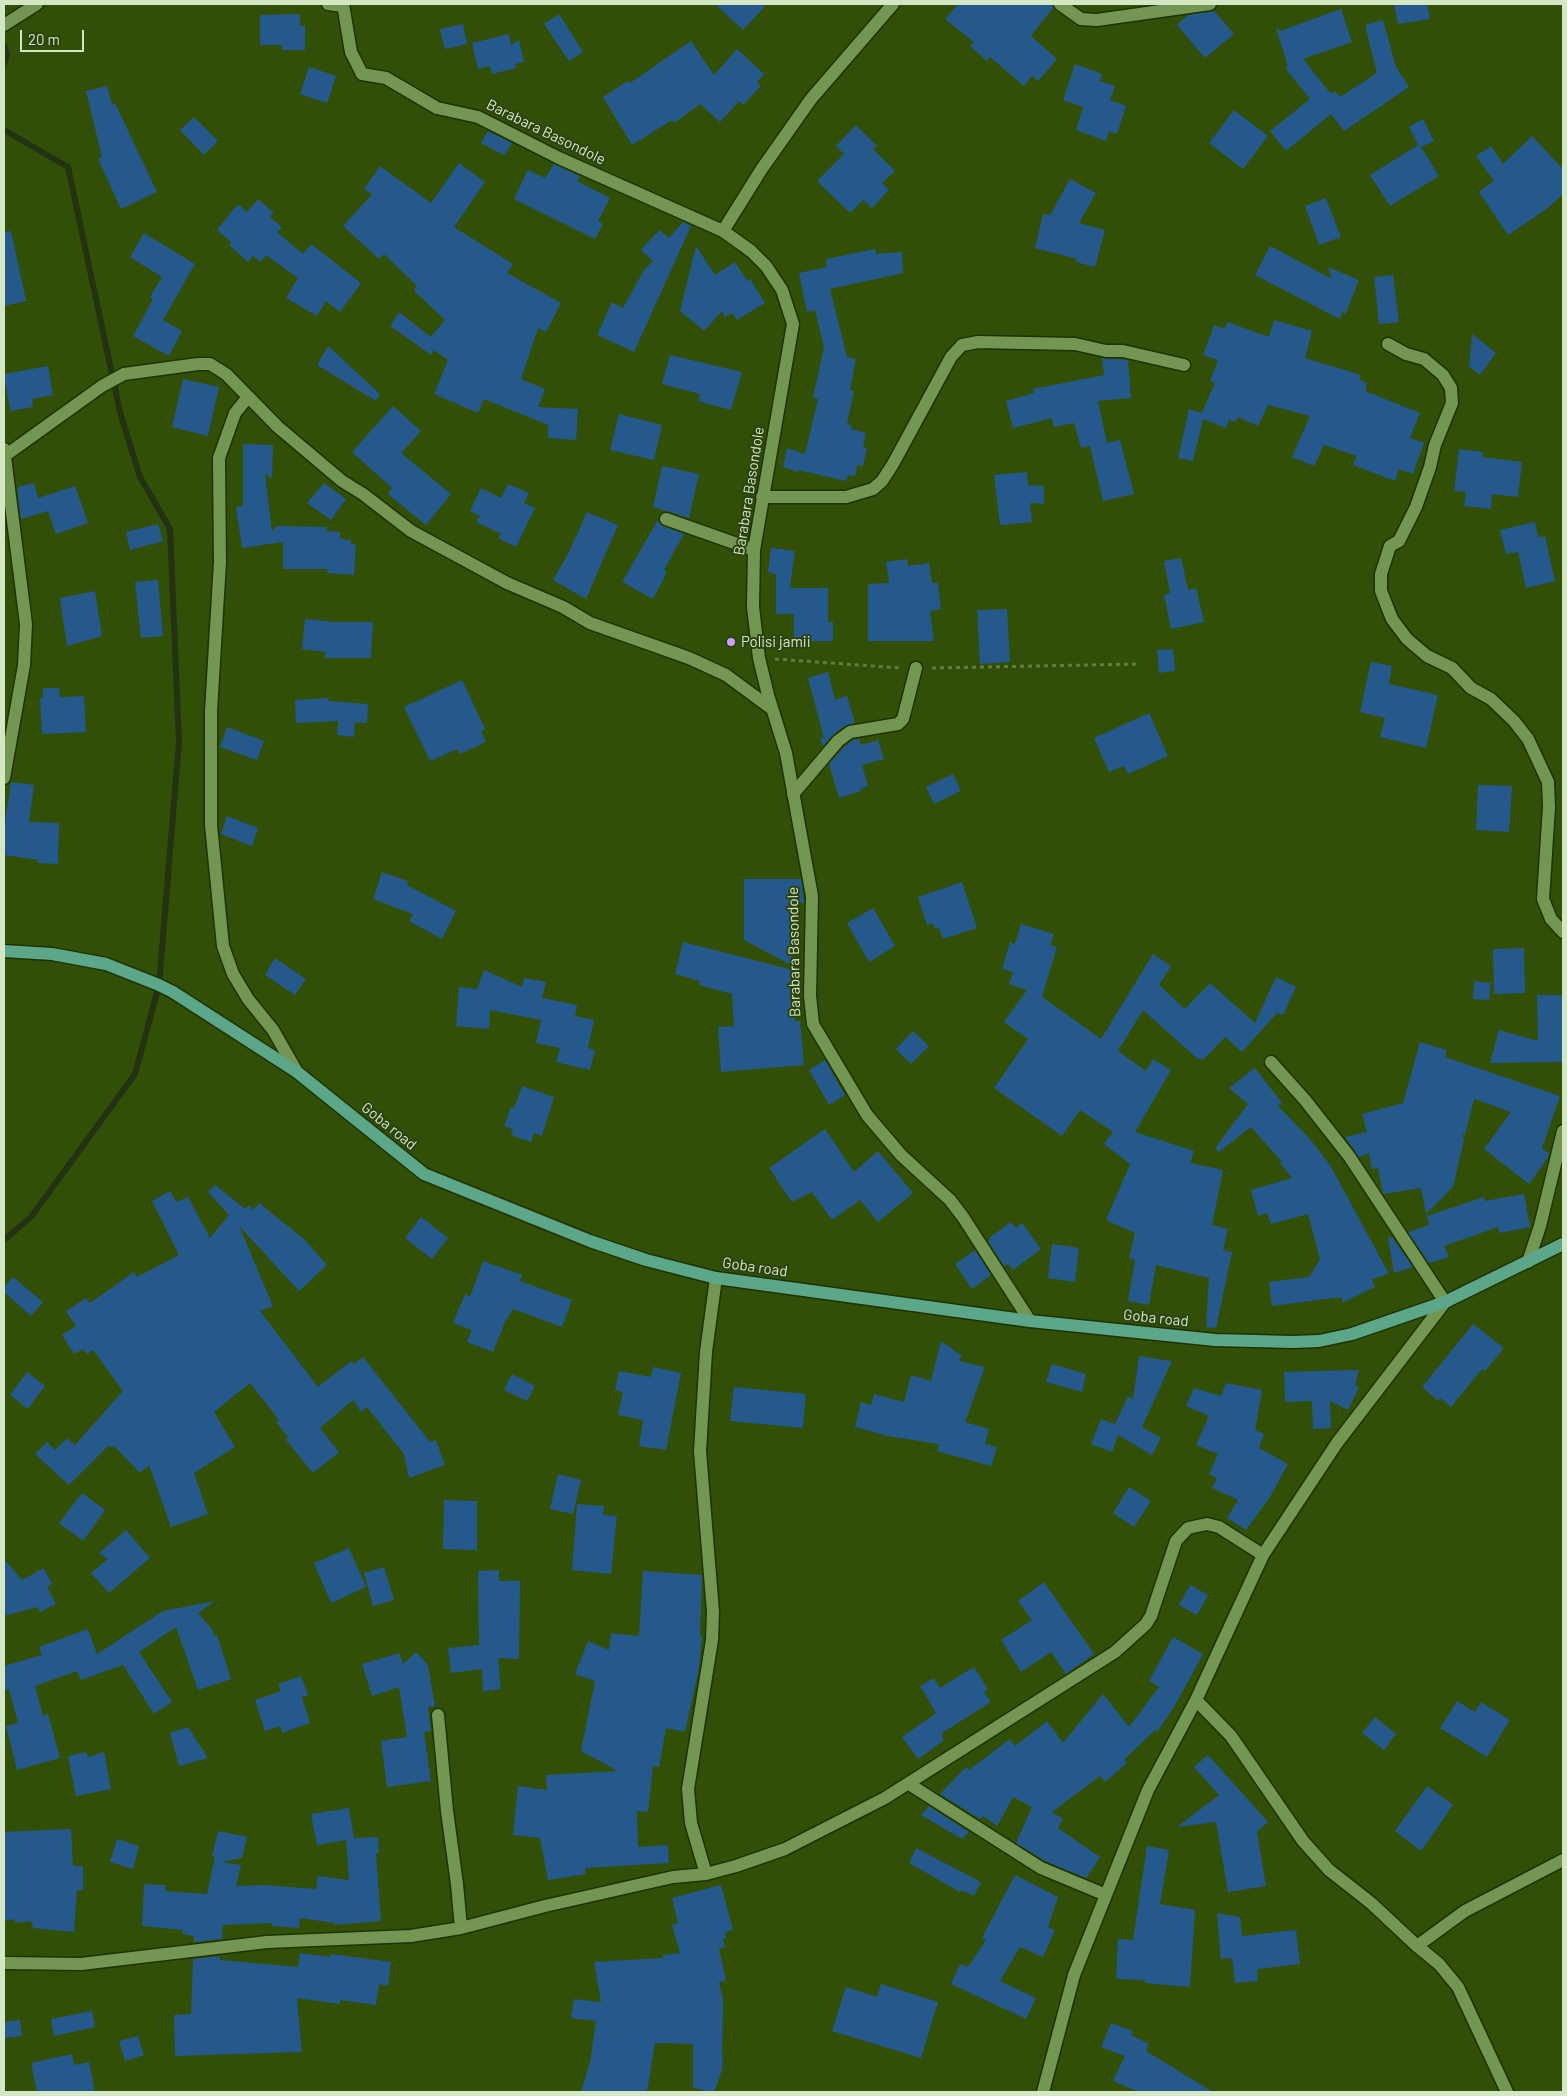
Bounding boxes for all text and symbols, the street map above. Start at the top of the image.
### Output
scale bar [22,20,86,52]
text: 20 m [28,30,60,48]
street label: Barabara Basondole [484,95,608,169]
street label: Barabara Basondole [730,425,768,557]
place label: Polisi jamii [741,633,810,651]
marker: Polisi jamii [725,636,737,648]
street label: Barabara Basondole [784,887,804,1017]
street label: Goba road [358,1098,420,1154]
street label: Goba road [721,1254,789,1280]
street label: Goba road [1122,1306,1190,1330]

